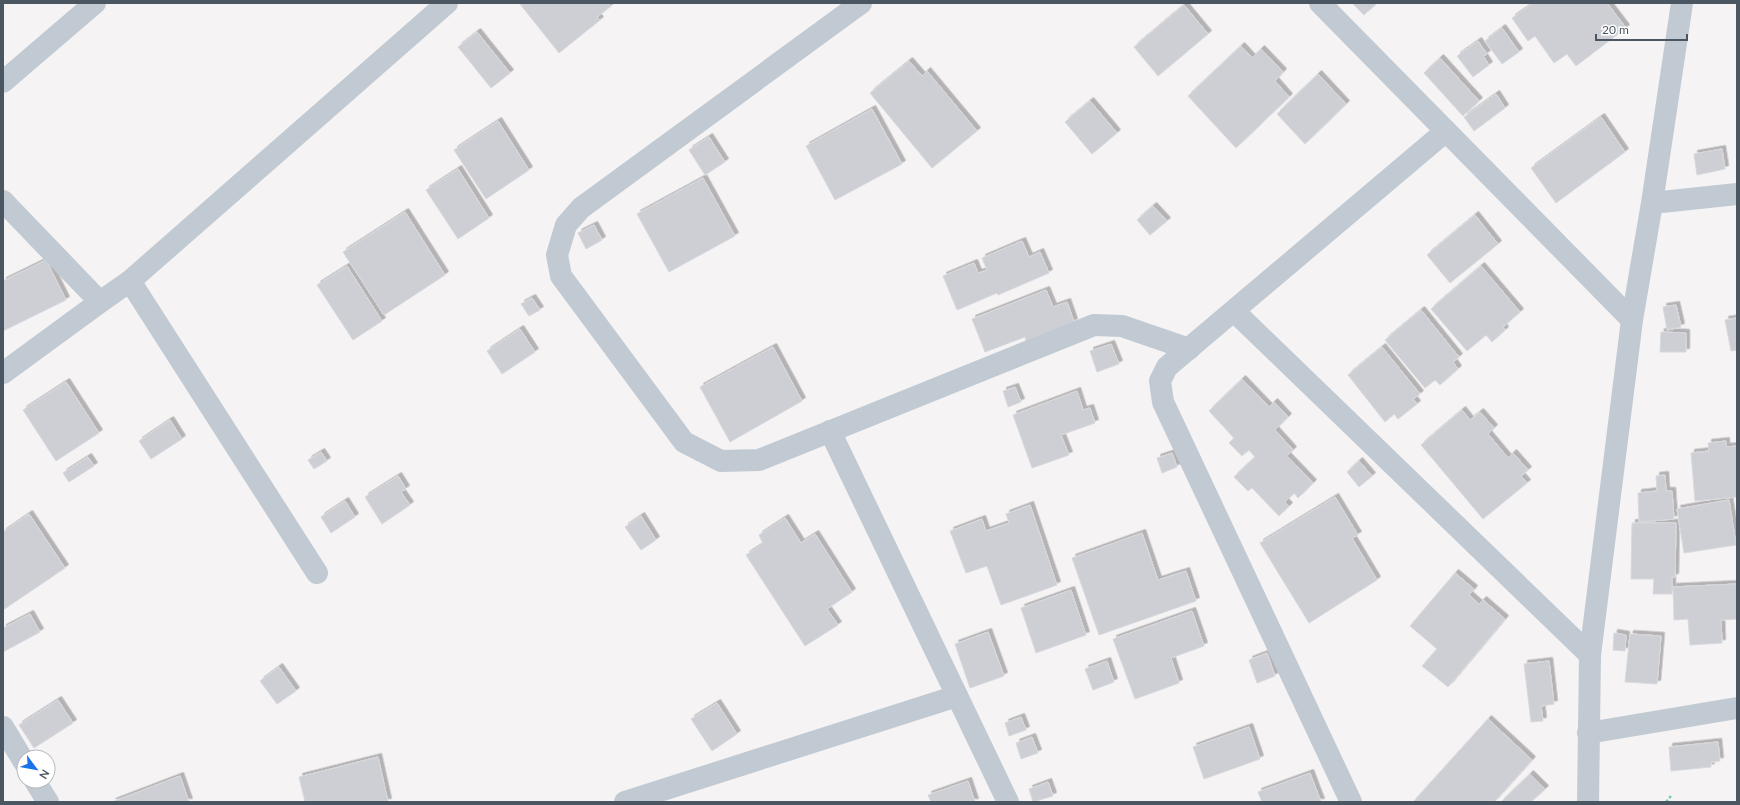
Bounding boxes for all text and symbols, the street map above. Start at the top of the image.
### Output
scale bar [1596,16,1687,42]
text: 20 m [1602,22,1629,37]
north arrow [16,749,56,789]
text: N [37,768,53,782]

